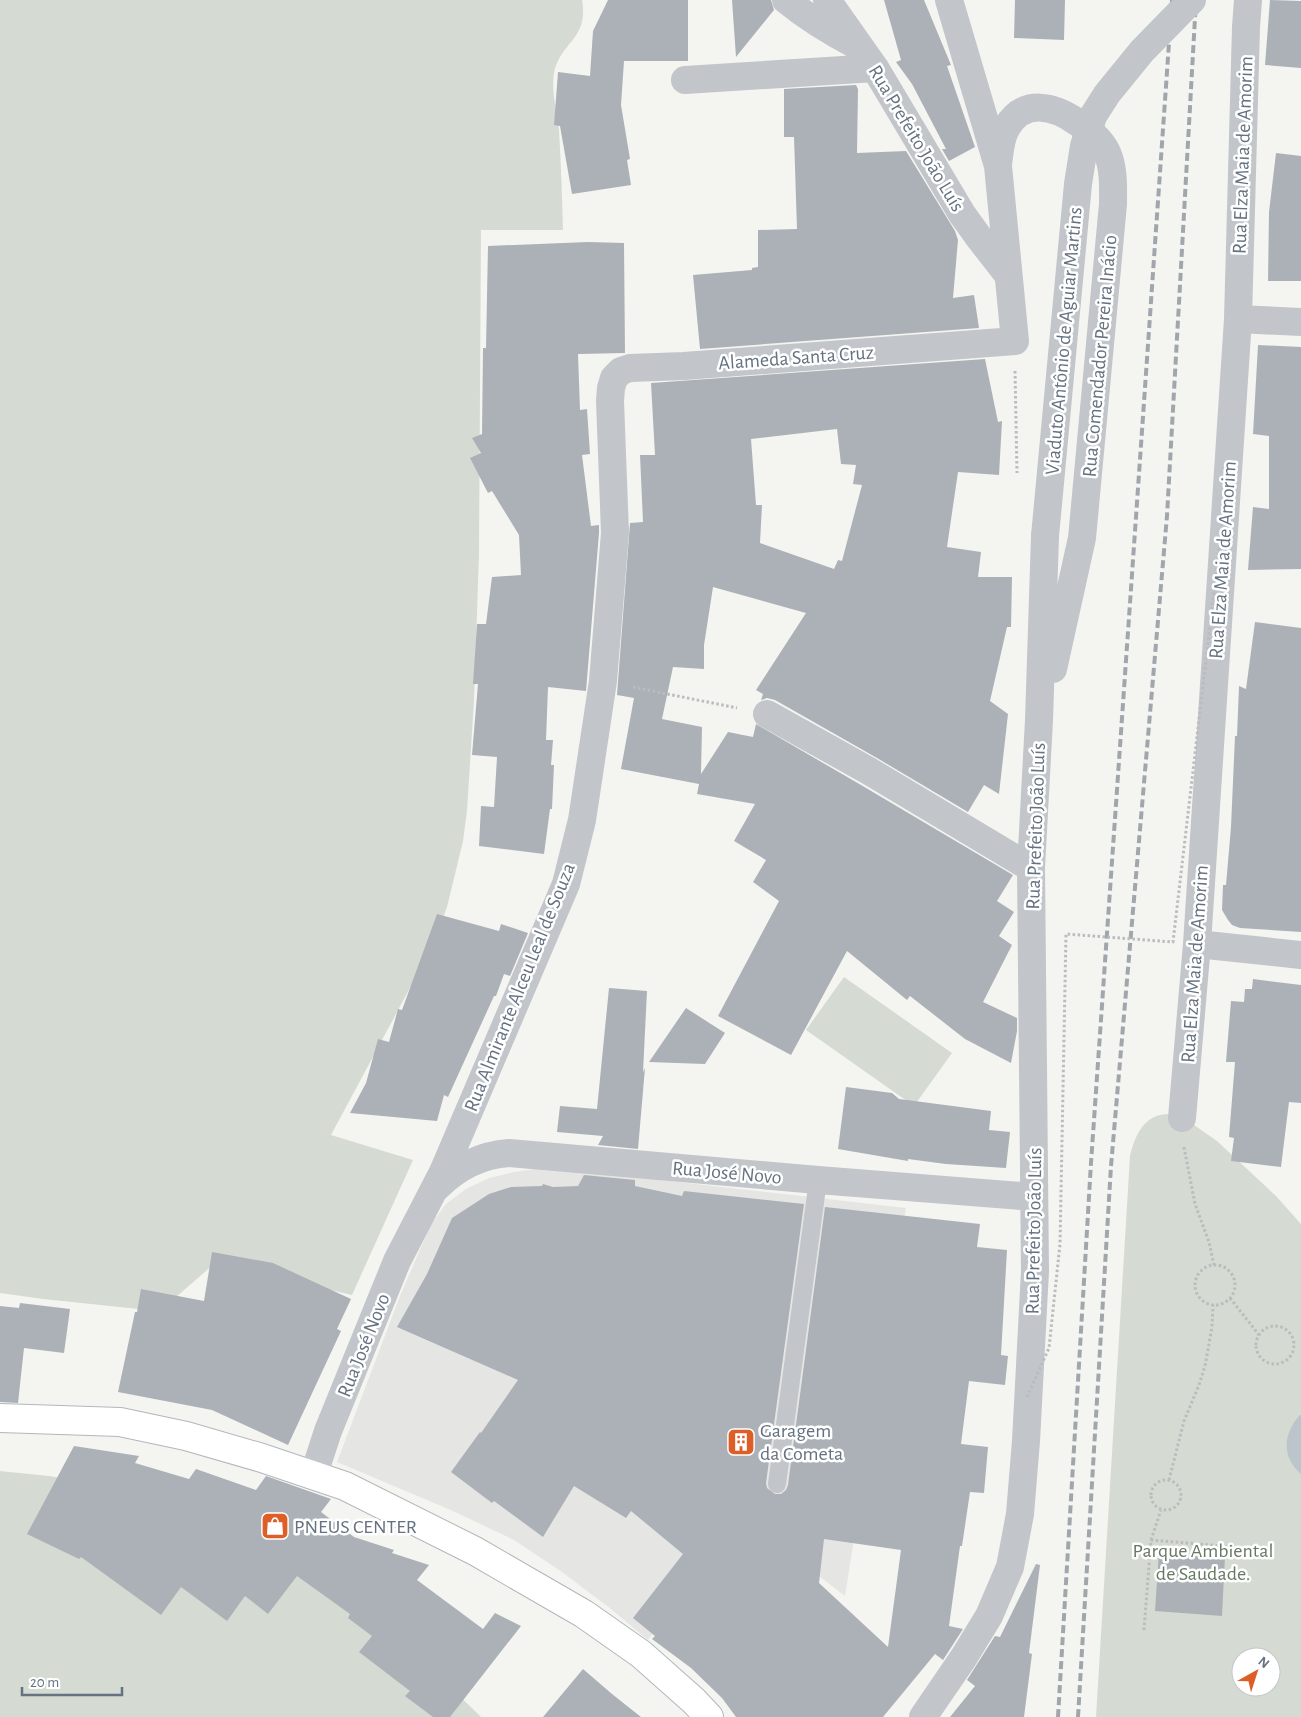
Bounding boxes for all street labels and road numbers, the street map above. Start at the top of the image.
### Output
street label: Rua Elza Maia de Amorim [1230,56,1256,254]
street label: Rua Prefeito João Luís [865,62,968,215]
street label: Viaduto Antônio de Aguiar Martins [1042,206,1086,476]
street label: Rua Comendador Pereira Inácio [1079,234,1121,478]
street label: Alameda Santa Cruz [718,343,875,373]
street label: Rua Elza Maia de Amorim [1206,461,1240,660]
street label: Rua Prefeito João Luís [1023,742,1049,910]
street label: Rua Almirante Alceu Leal de Souza [461,860,579,1114]
street label: Rua Elza Maia de Amorim [1178,865,1212,1064]
street label: Rua Prefeito João Luís [1023,1147,1045,1315]
street label: Rua José Novo [671,1158,782,1188]
street label: Rua José Novo [334,1291,394,1400]

